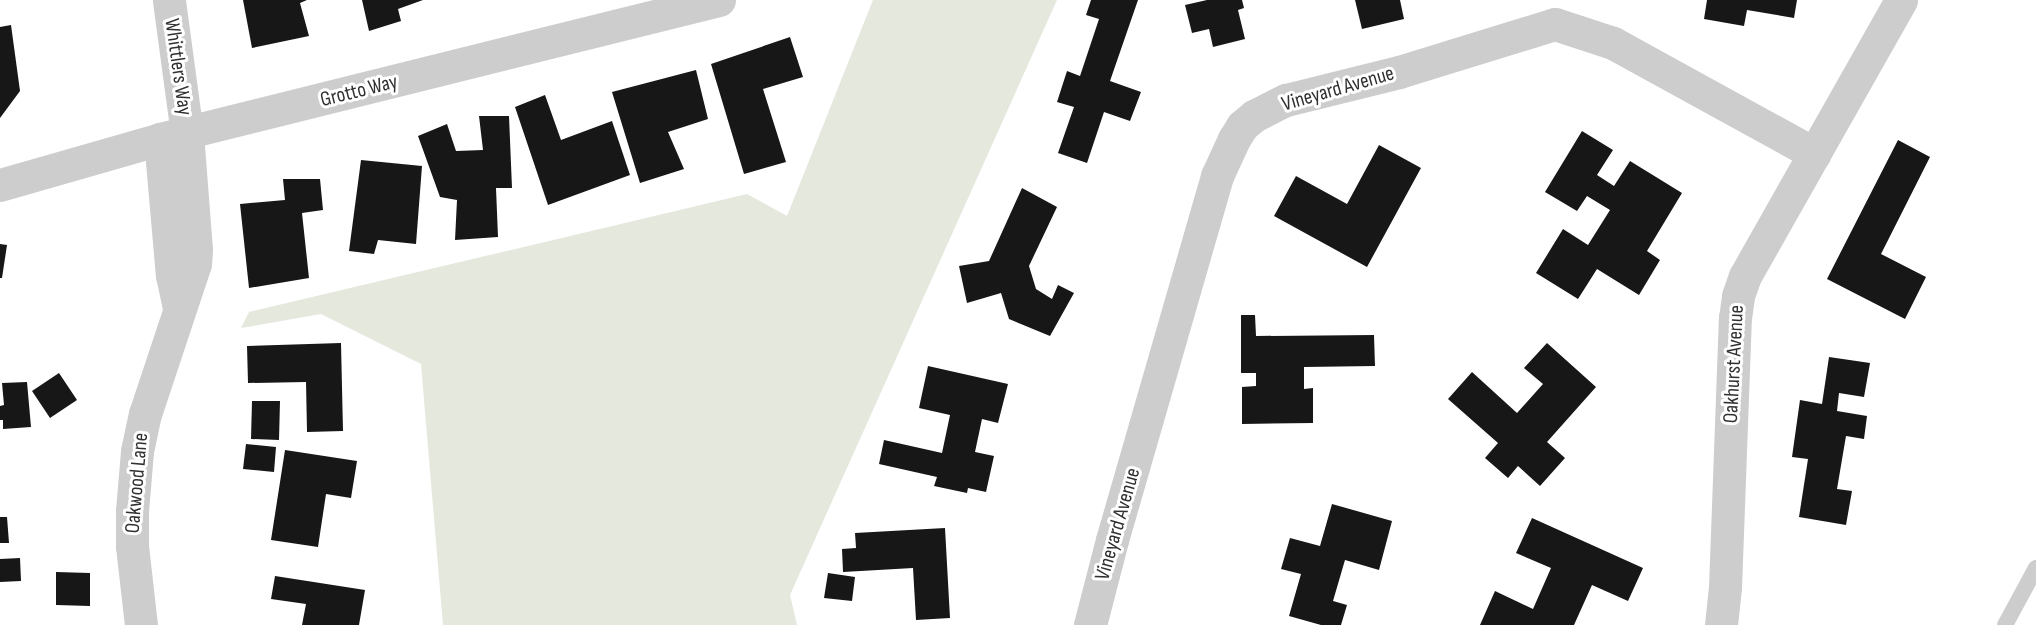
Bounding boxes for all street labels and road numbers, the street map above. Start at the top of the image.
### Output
street label: Whittlers Way [159,17,197,117]
street label: Vineyard Avenue [1279,61,1397,117]
street label: Grotto Way [318,69,400,113]
street label: Oakhurst Avenue [1718,304,1750,424]
street label: Oakwood Lane [120,432,154,534]
street label: Vineyard Avenue [1090,465,1146,583]

